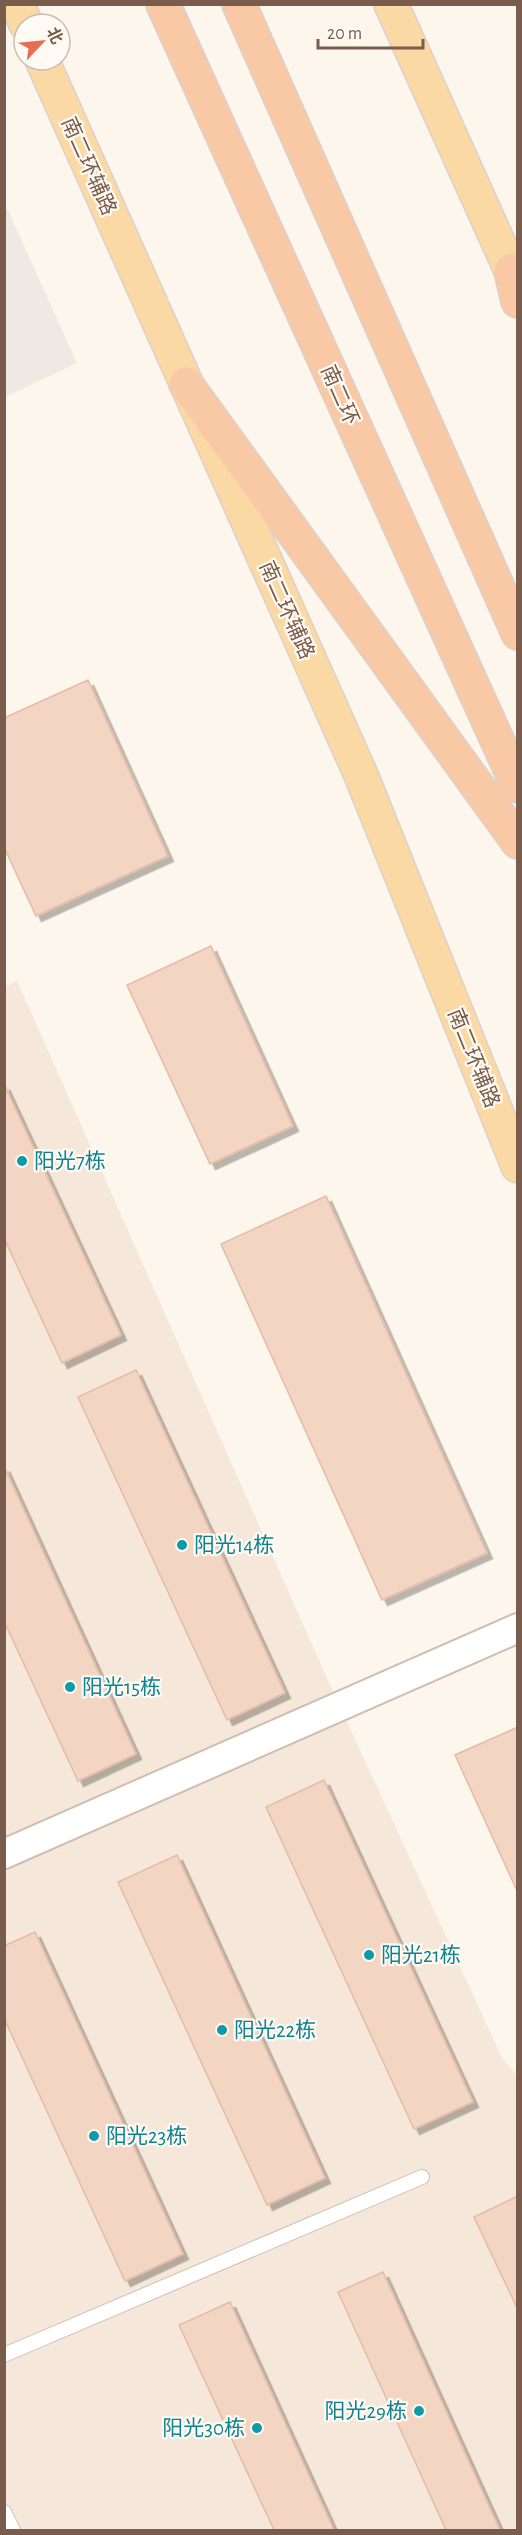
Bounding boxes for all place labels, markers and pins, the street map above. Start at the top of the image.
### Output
place label: 阳光7栋 [34,1150,106,1172]
marker: 阳光7栋 [15,1154,29,1168]
place label: 阳光14栋 [194,1534,274,1556]
marker: 阳光14栋 [175,1538,189,1552]
place label: 阳光15栋 [82,1676,161,1698]
marker: 阳光15栋 [63,1680,77,1694]
place label: 阳光21栋 [381,1944,461,1966]
marker: 阳光21栋 [362,1948,376,1962]
place label: 阳光22栋 [234,2019,316,2041]
marker: 阳光22栋 [215,2023,229,2037]
place label: 阳光23栋 [106,2125,187,2147]
marker: 阳光23栋 [87,2129,101,2143]
place label: 阳光29栋 [325,2400,407,2422]
marker: 阳光29栋 [412,2404,426,2418]
place label: 阳光30栋 [162,2417,245,2439]
marker: 阳光30栋 [250,2421,264,2435]

